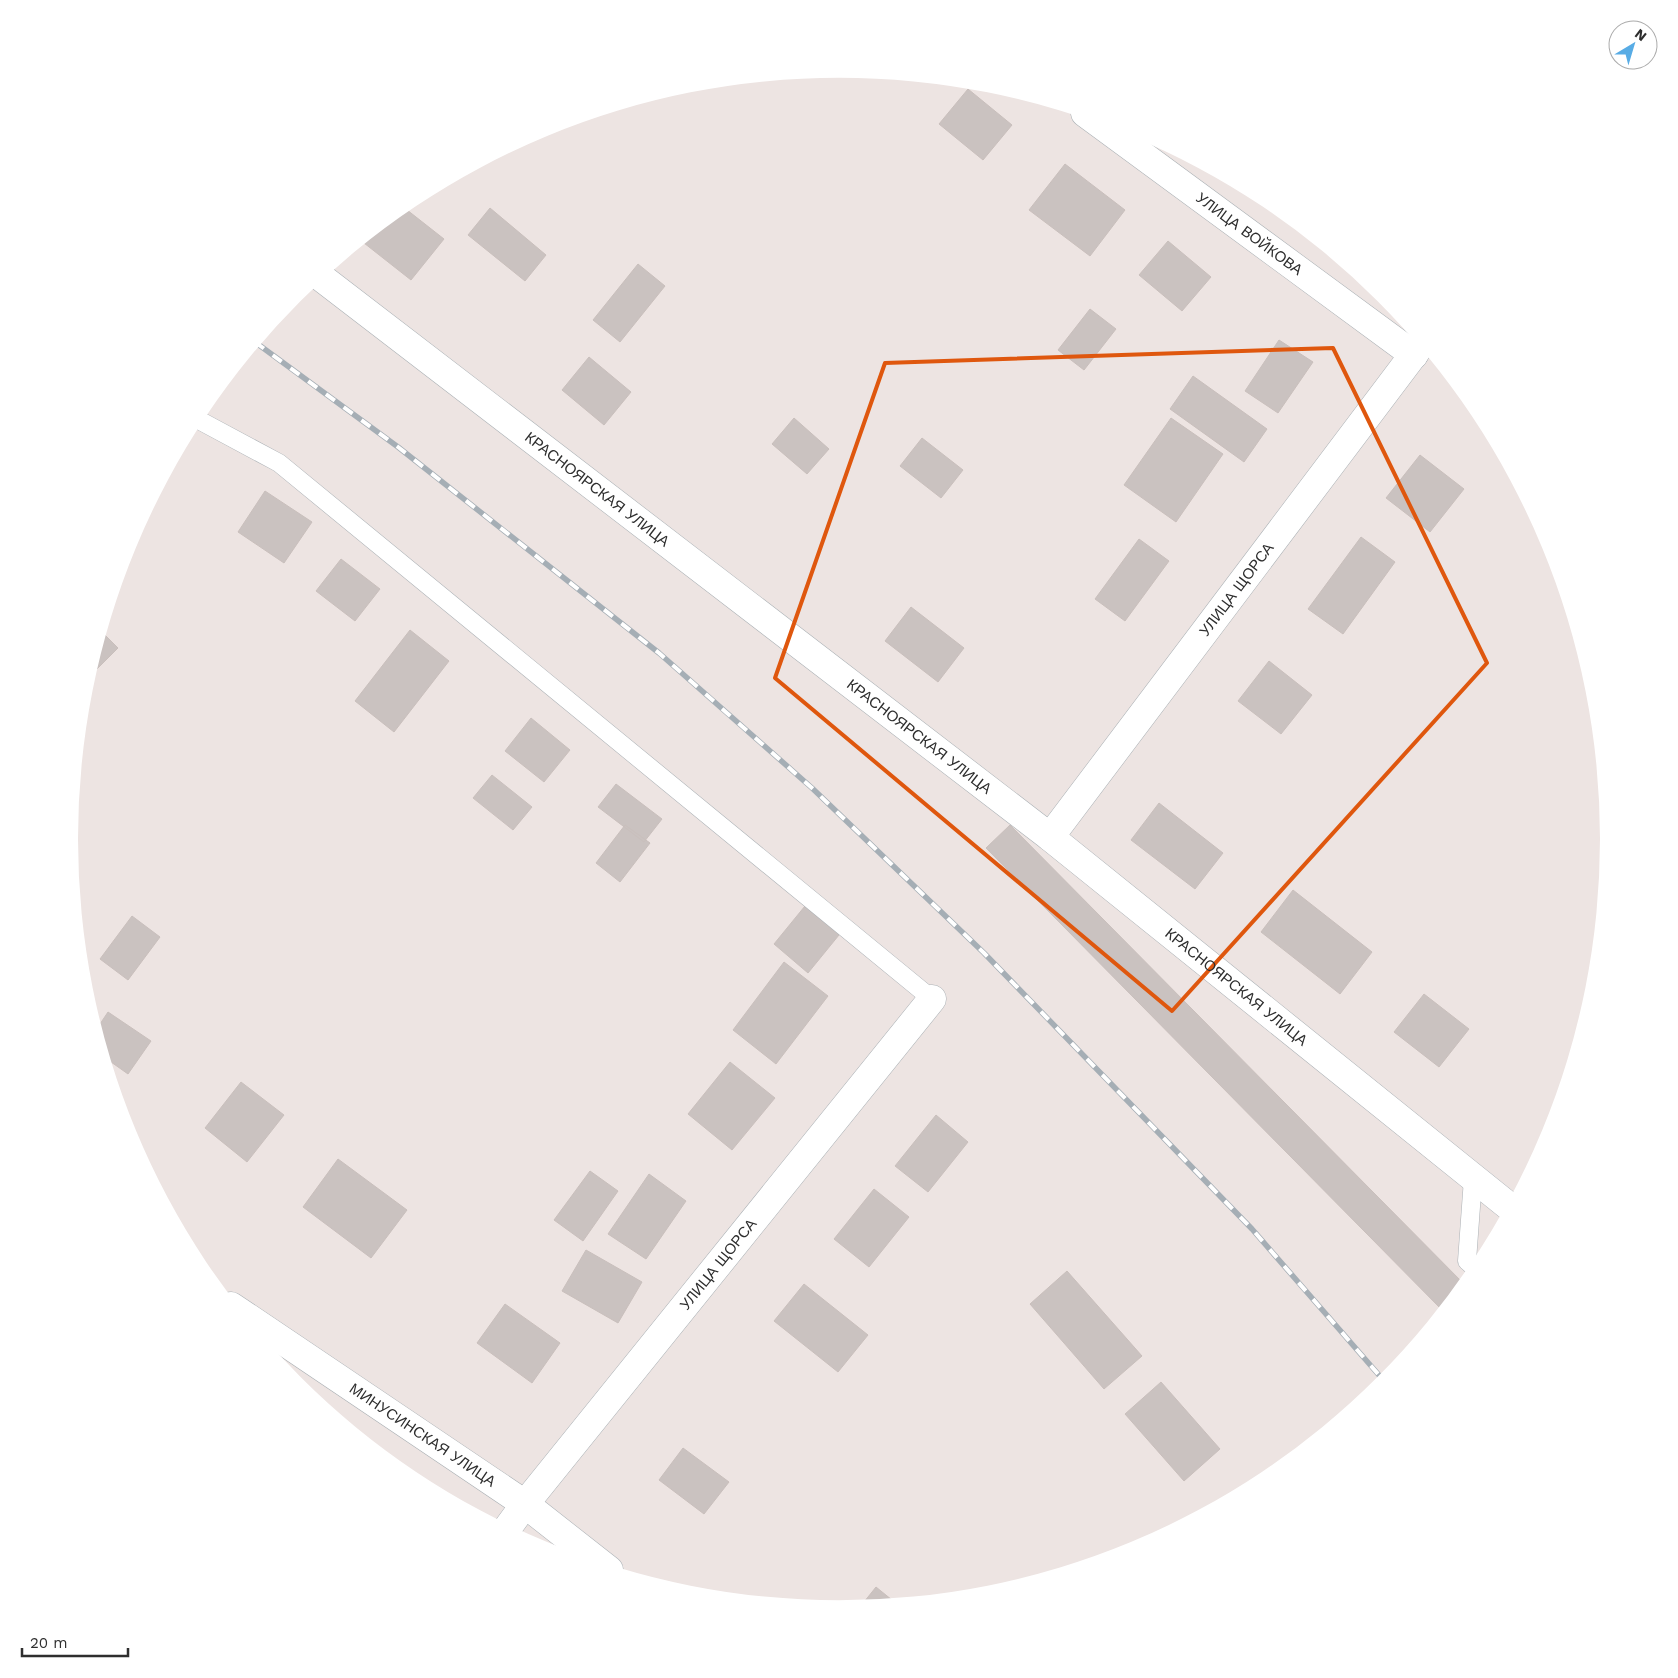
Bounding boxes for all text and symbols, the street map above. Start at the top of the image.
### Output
north arrow [1608,20,1658,70]
text: N [1632,25,1650,44]
street label: УЛИЦА ВОЙКОВА [1193,189,1306,279]
street label: КРАСНОЯРСКАЯ УЛИЦА [521,428,673,551]
street label: УЛИЦА ЩОРСА [1196,539,1277,640]
street label: КРАСНОЯРСКАЯ УЛИЦА [843,675,995,798]
street label: КРАСНОЯРСКАЯ УЛИЦА [1162,924,1311,1050]
street label: УЛИЦА ЩОРСА [676,1215,760,1314]
street label: МИНУСИНСКАЯ УЛИЦА [346,1379,499,1491]
scale bar [22,1626,129,1658]
text: 20 m [30,1634,68,1652]

